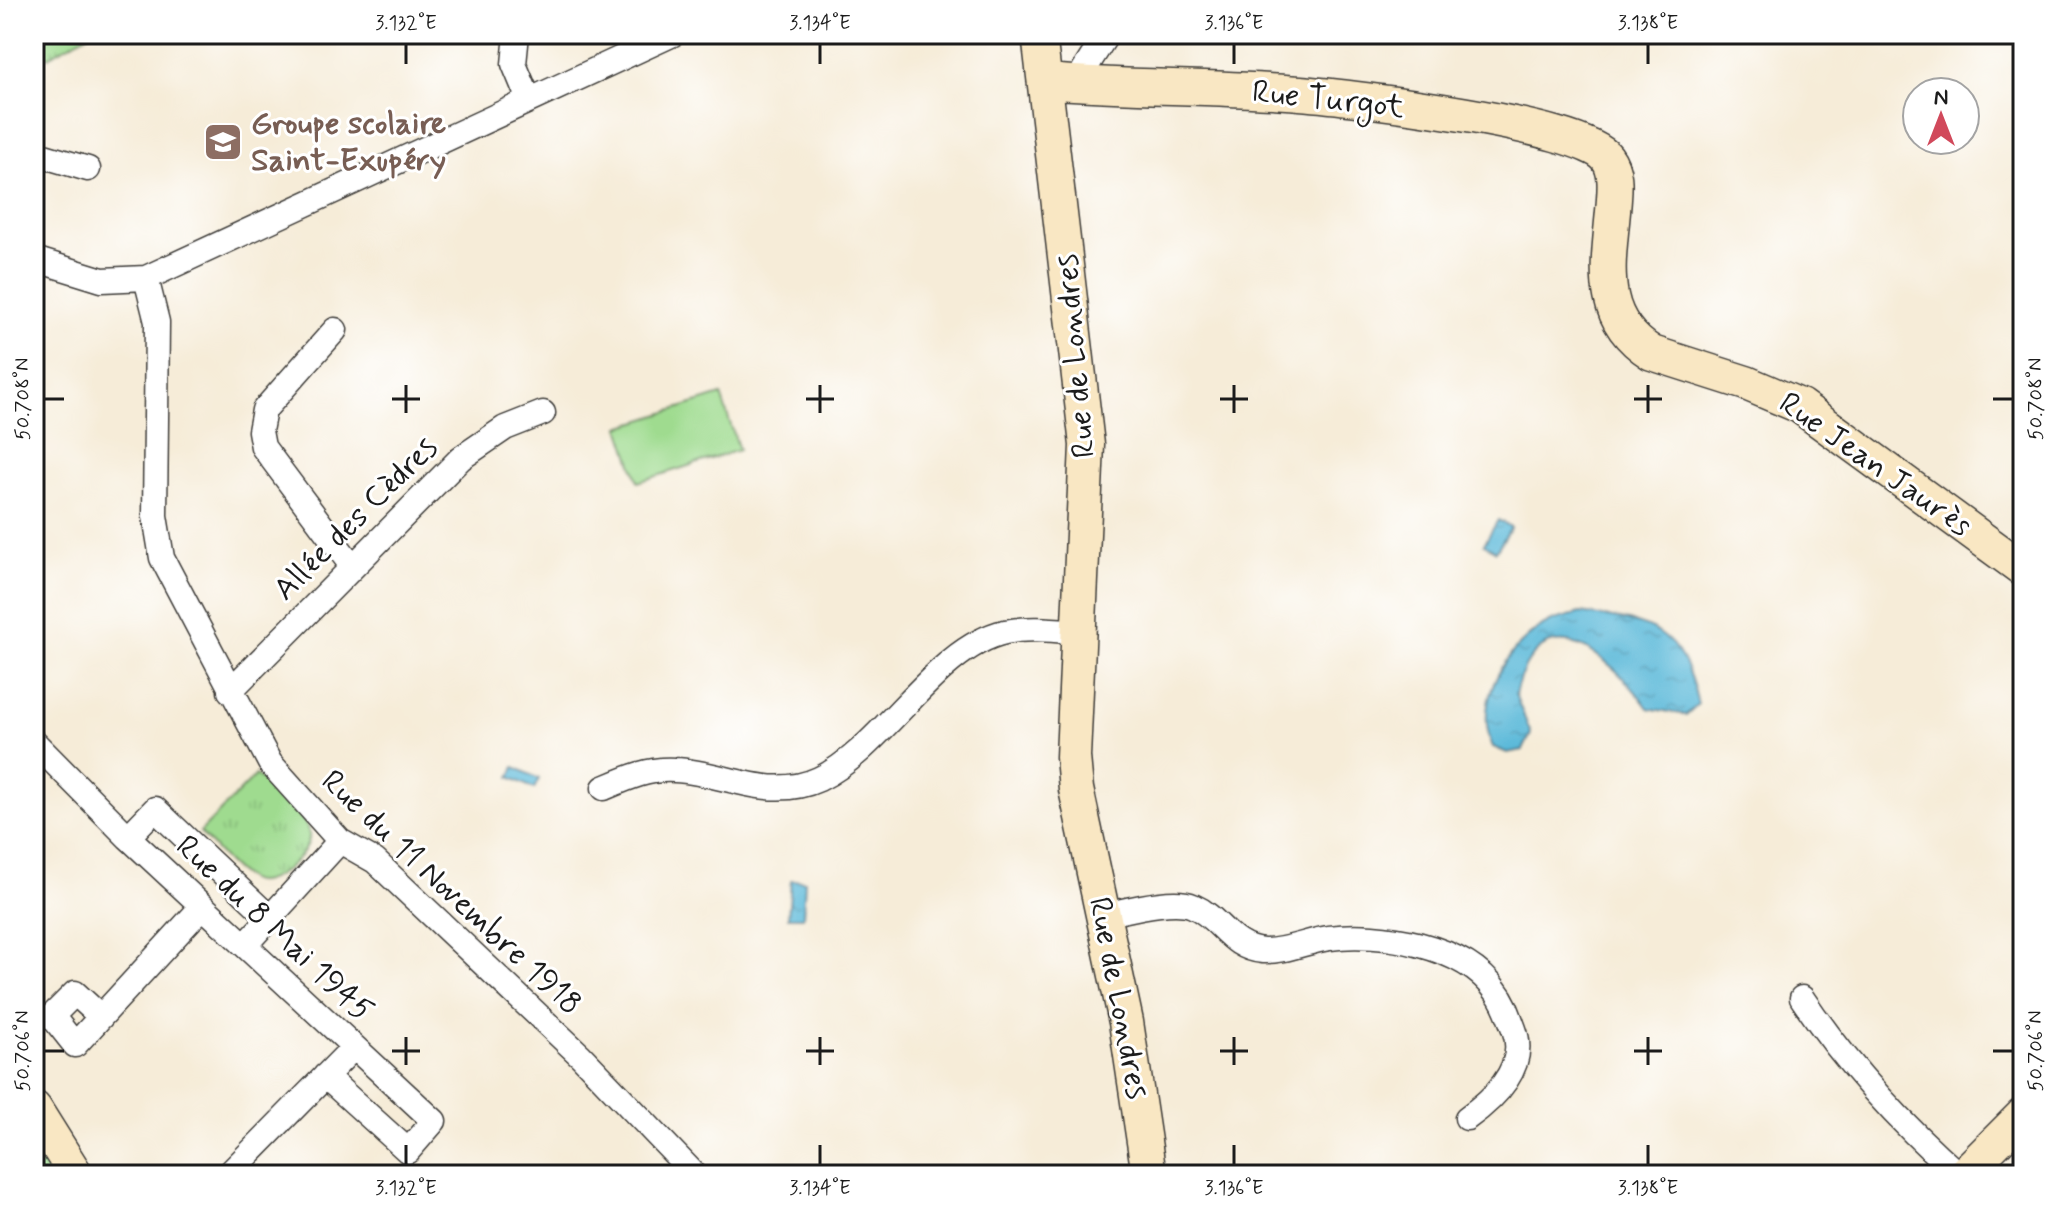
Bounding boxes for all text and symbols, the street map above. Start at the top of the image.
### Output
text: 3.132°E [375,10,437,37]
text: 3.134°E [789,10,851,37]
text: 3.136°E [1205,10,1264,37]
text: 3.138°E [1618,10,1678,37]
street label: Rue Turgot [1250,71,1406,131]
north arrow [1901,76,1981,156]
text: N [1934,84,1948,112]
place label: Groupe scolaire Saint-Exupéry [251,103,446,182]
school or university icon: Groupe scolaire Saint-Exupéry [202,121,244,163]
street label: Rue de Londres [1046,252,1106,460]
text: 50.708°N [10,358,37,440]
text: 50.708°N [2023,358,2050,440]
street label: Rue Jean Jaurès [1770,383,1980,547]
street label: Allée des Cèdres [265,428,447,610]
street label: Rue du 11 Novembre 1918 [312,761,590,1025]
street label: Rue du 8 Mai 1945 [166,826,382,1032]
street label: Rue de Londres [1078,893,1158,1103]
text: 50.706°N [10,1010,37,1092]
text: 50.706°N [2023,1010,2050,1092]
text: 3.132°E [375,1175,437,1202]
text: 3.134°E [789,1175,851,1202]
text: 3.136°E [1205,1175,1264,1202]
text: 3.138°E [1618,1175,1678,1202]

